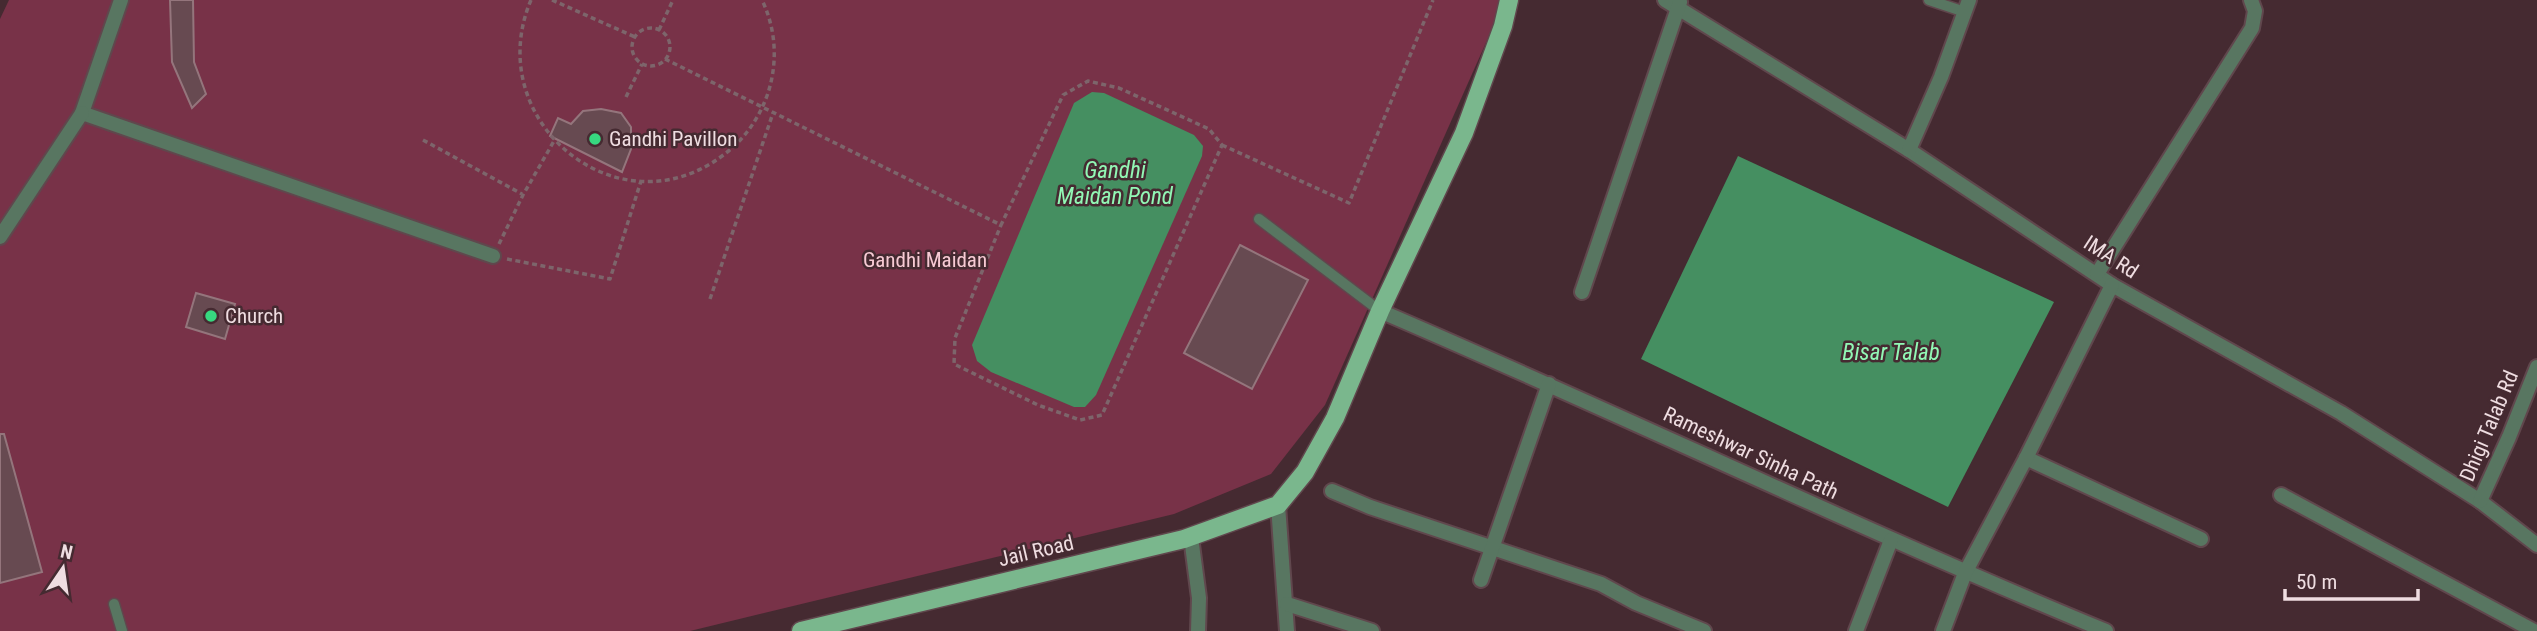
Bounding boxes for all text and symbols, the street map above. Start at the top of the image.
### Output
place label: Gandhi Pavillon [609,127,737,151]
marker: Gandhi Pavillon [587,131,603,147]
water label: Gandhi Maidan Pond [1057,157,1174,210]
street label: IMA Rd [2079,231,2143,283]
park label: Gandhi Maidan [863,248,987,272]
place label: Church [225,304,283,328]
marker: Church [203,308,219,324]
water label: Bisar Talab [1842,339,1940,366]
street label: Dhigi Talab Rd [2455,367,2523,485]
street label: Rameshwar Sinha Path [1660,402,1842,504]
street label: Jail Road [996,531,1076,571]
north arrow [28,533,98,603]
text: N [58,539,75,564]
scale bar [2285,558,2418,602]
text: 50 m [2296,570,2337,594]

